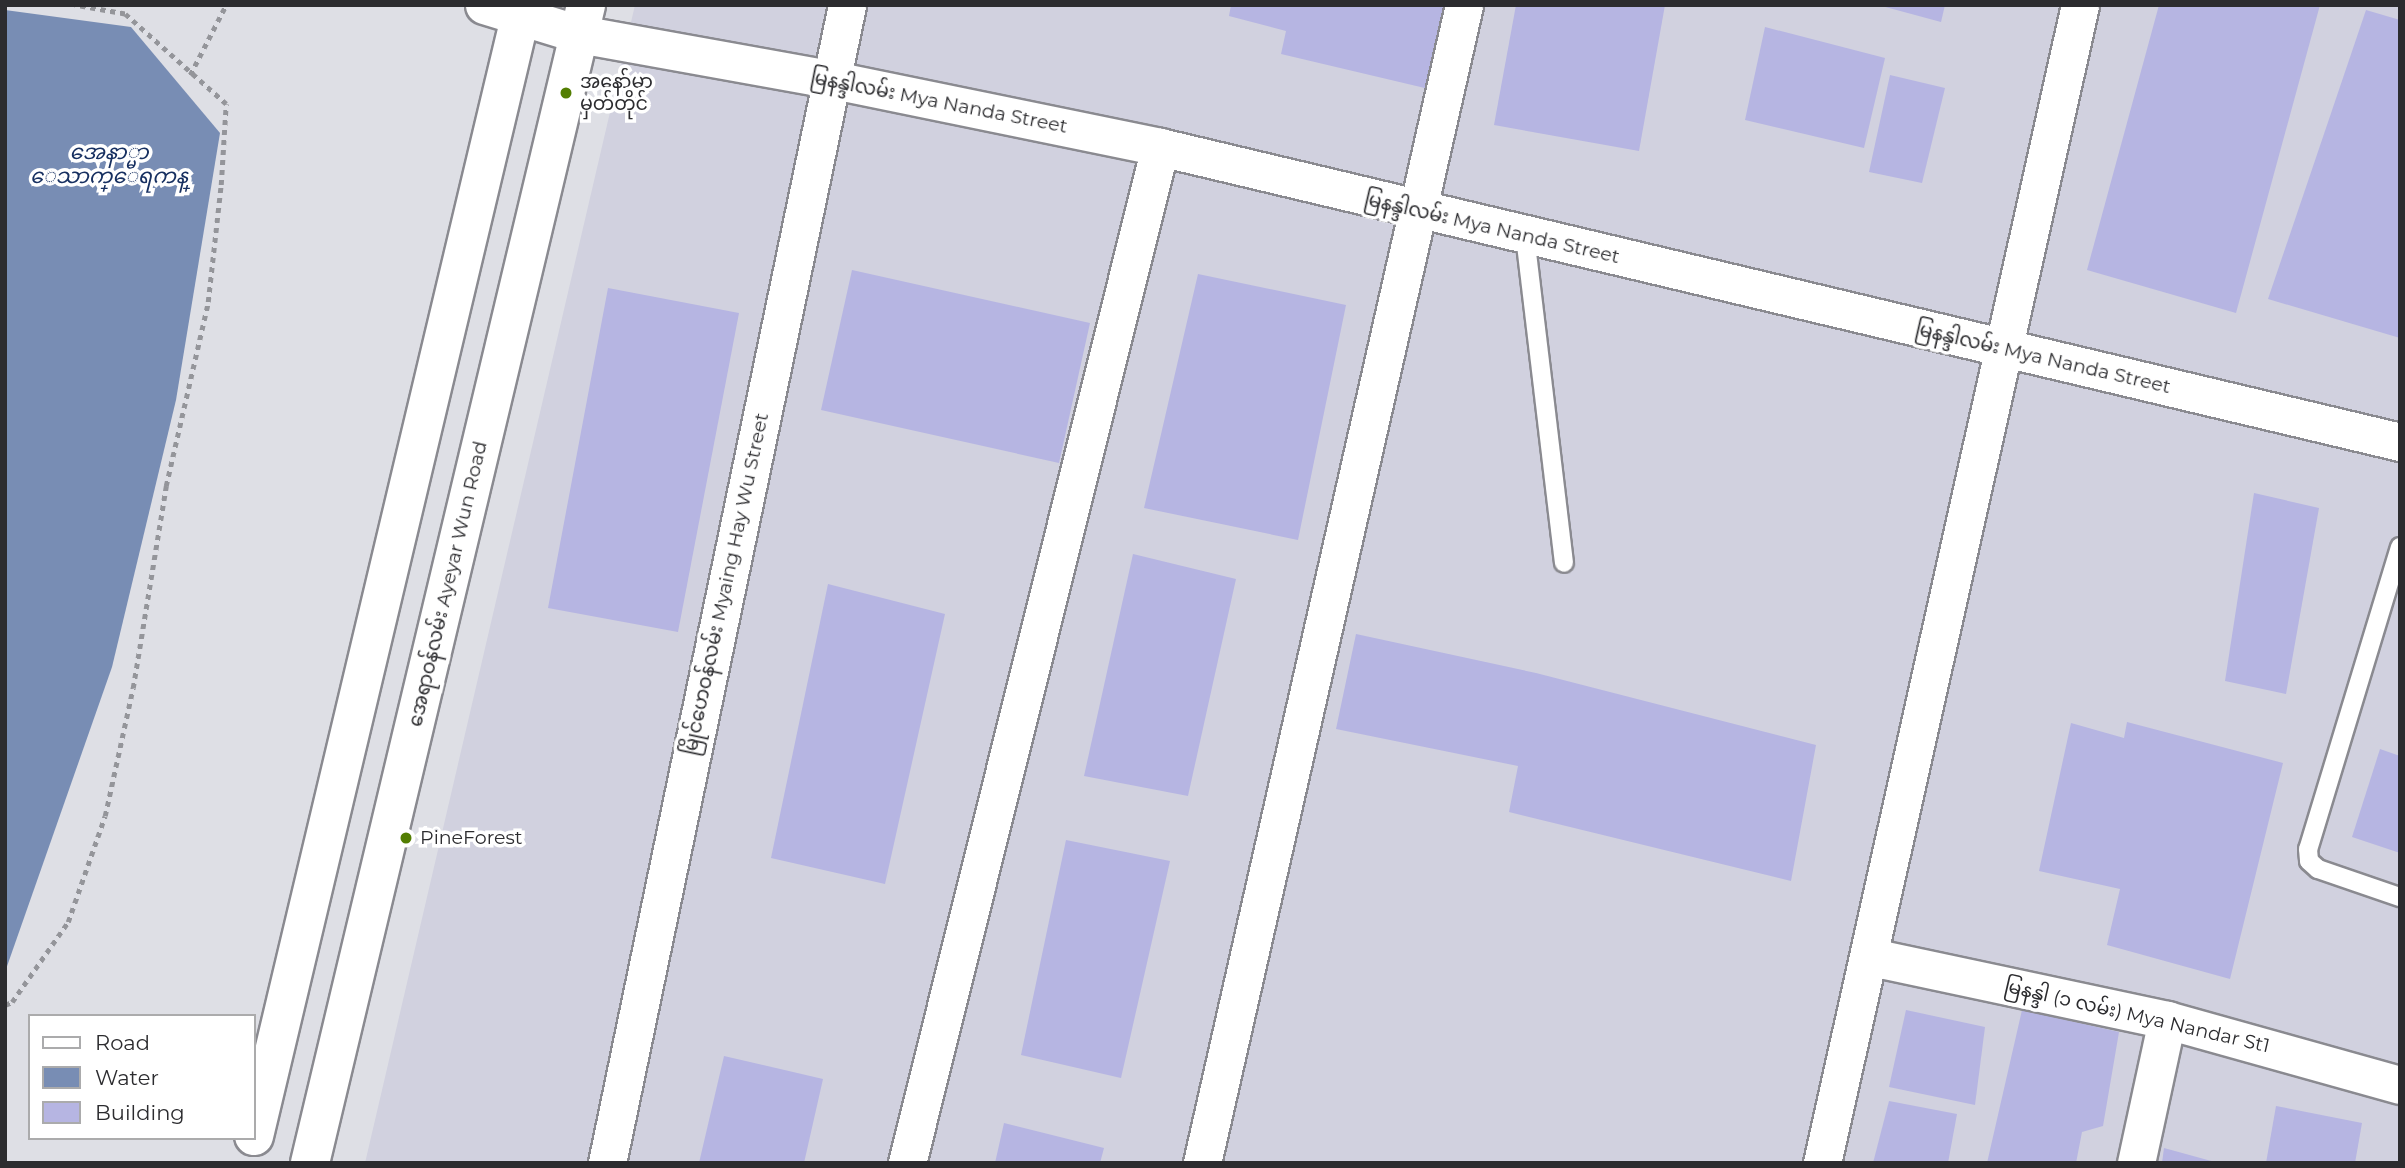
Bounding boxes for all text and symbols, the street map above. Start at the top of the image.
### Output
street label: မြနန္ဒါလမ်း Mya Nanda Street [809,66,1069,138]
place label: အနော်မာ မှတ်တိုင် [580,71,653,115]
marker: အနော်မာ မှတ်တိုင် [558,85,574,101]
water label: အေနာ္မာ ေသာက္ေရကန္ [30,139,188,189]
street label: မြနန္ဒါလမ်း Mya Nanda Street [1362,188,1622,268]
street label: မြနန္ဒါလမ်း Mya Nanda Street [1913,318,2173,398]
street label: မြိုင်ဟေဝန်လမ်း Myaing Hay Wu Street [679,411,773,757]
street label: အေရာဝန်လမ်း Ayeyar Wun Road [404,439,492,729]
place label: PineForest [420,827,523,849]
marker: PineForest [398,830,414,846]
street label: မြနန္ဒါ (၁ လမ်း) Mya Nandar St1 [2002,974,2272,1058]
legend [28,1014,256,1140]
text: Road [95,1030,150,1055]
text: Water [95,1065,159,1090]
text: Building [95,1100,185,1125]

